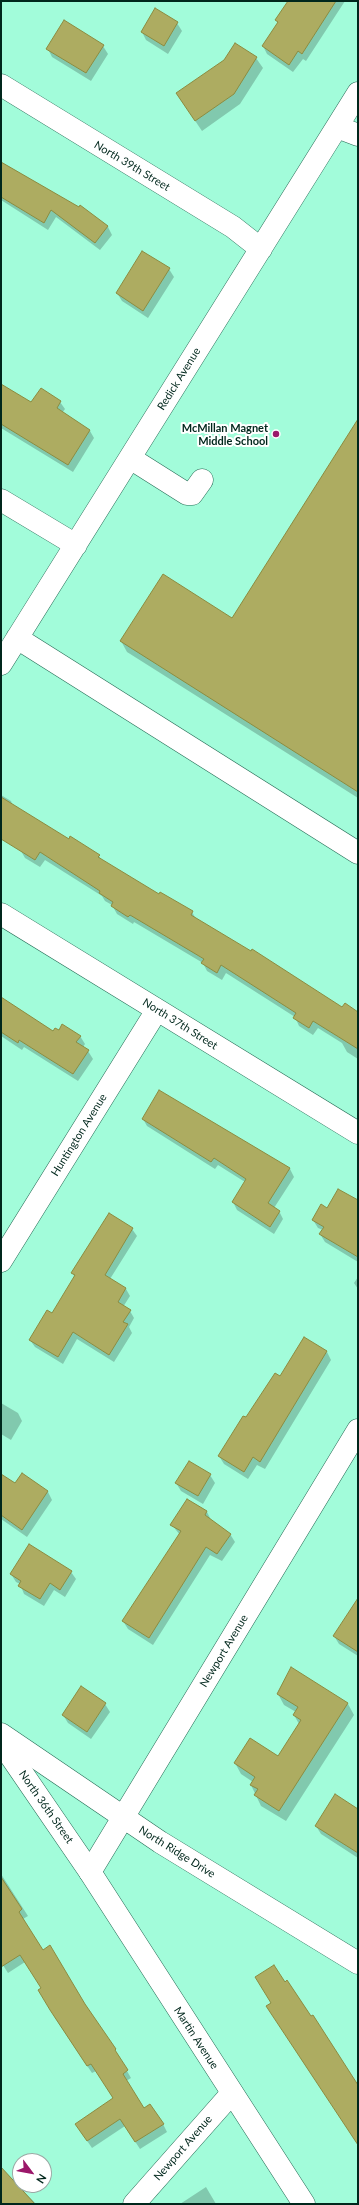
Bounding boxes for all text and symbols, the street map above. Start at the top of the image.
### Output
street label: North 39th Street [92,138,172,194]
street label: Redick Avenue [155,345,203,413]
place label: McMillan Magnet Middle School [182,421,268,447]
marker: McMillan Magnet Middle School [271,429,281,439]
street label: North 37th Street [140,996,220,1052]
street label: Huntington Avenue [48,1091,110,1179]
street label: Newport Avenue [197,1612,251,1690]
street label: North 36th Street [16,1768,76,1846]
street label: North Ridge Drive [136,1823,218,1881]
street label: Martin Avenue [171,2004,221,2072]
street label: Newport Avenue [151,2113,215,2183]
north arrow [12,2153,52,2193]
text: N [34,2172,50,2186]

